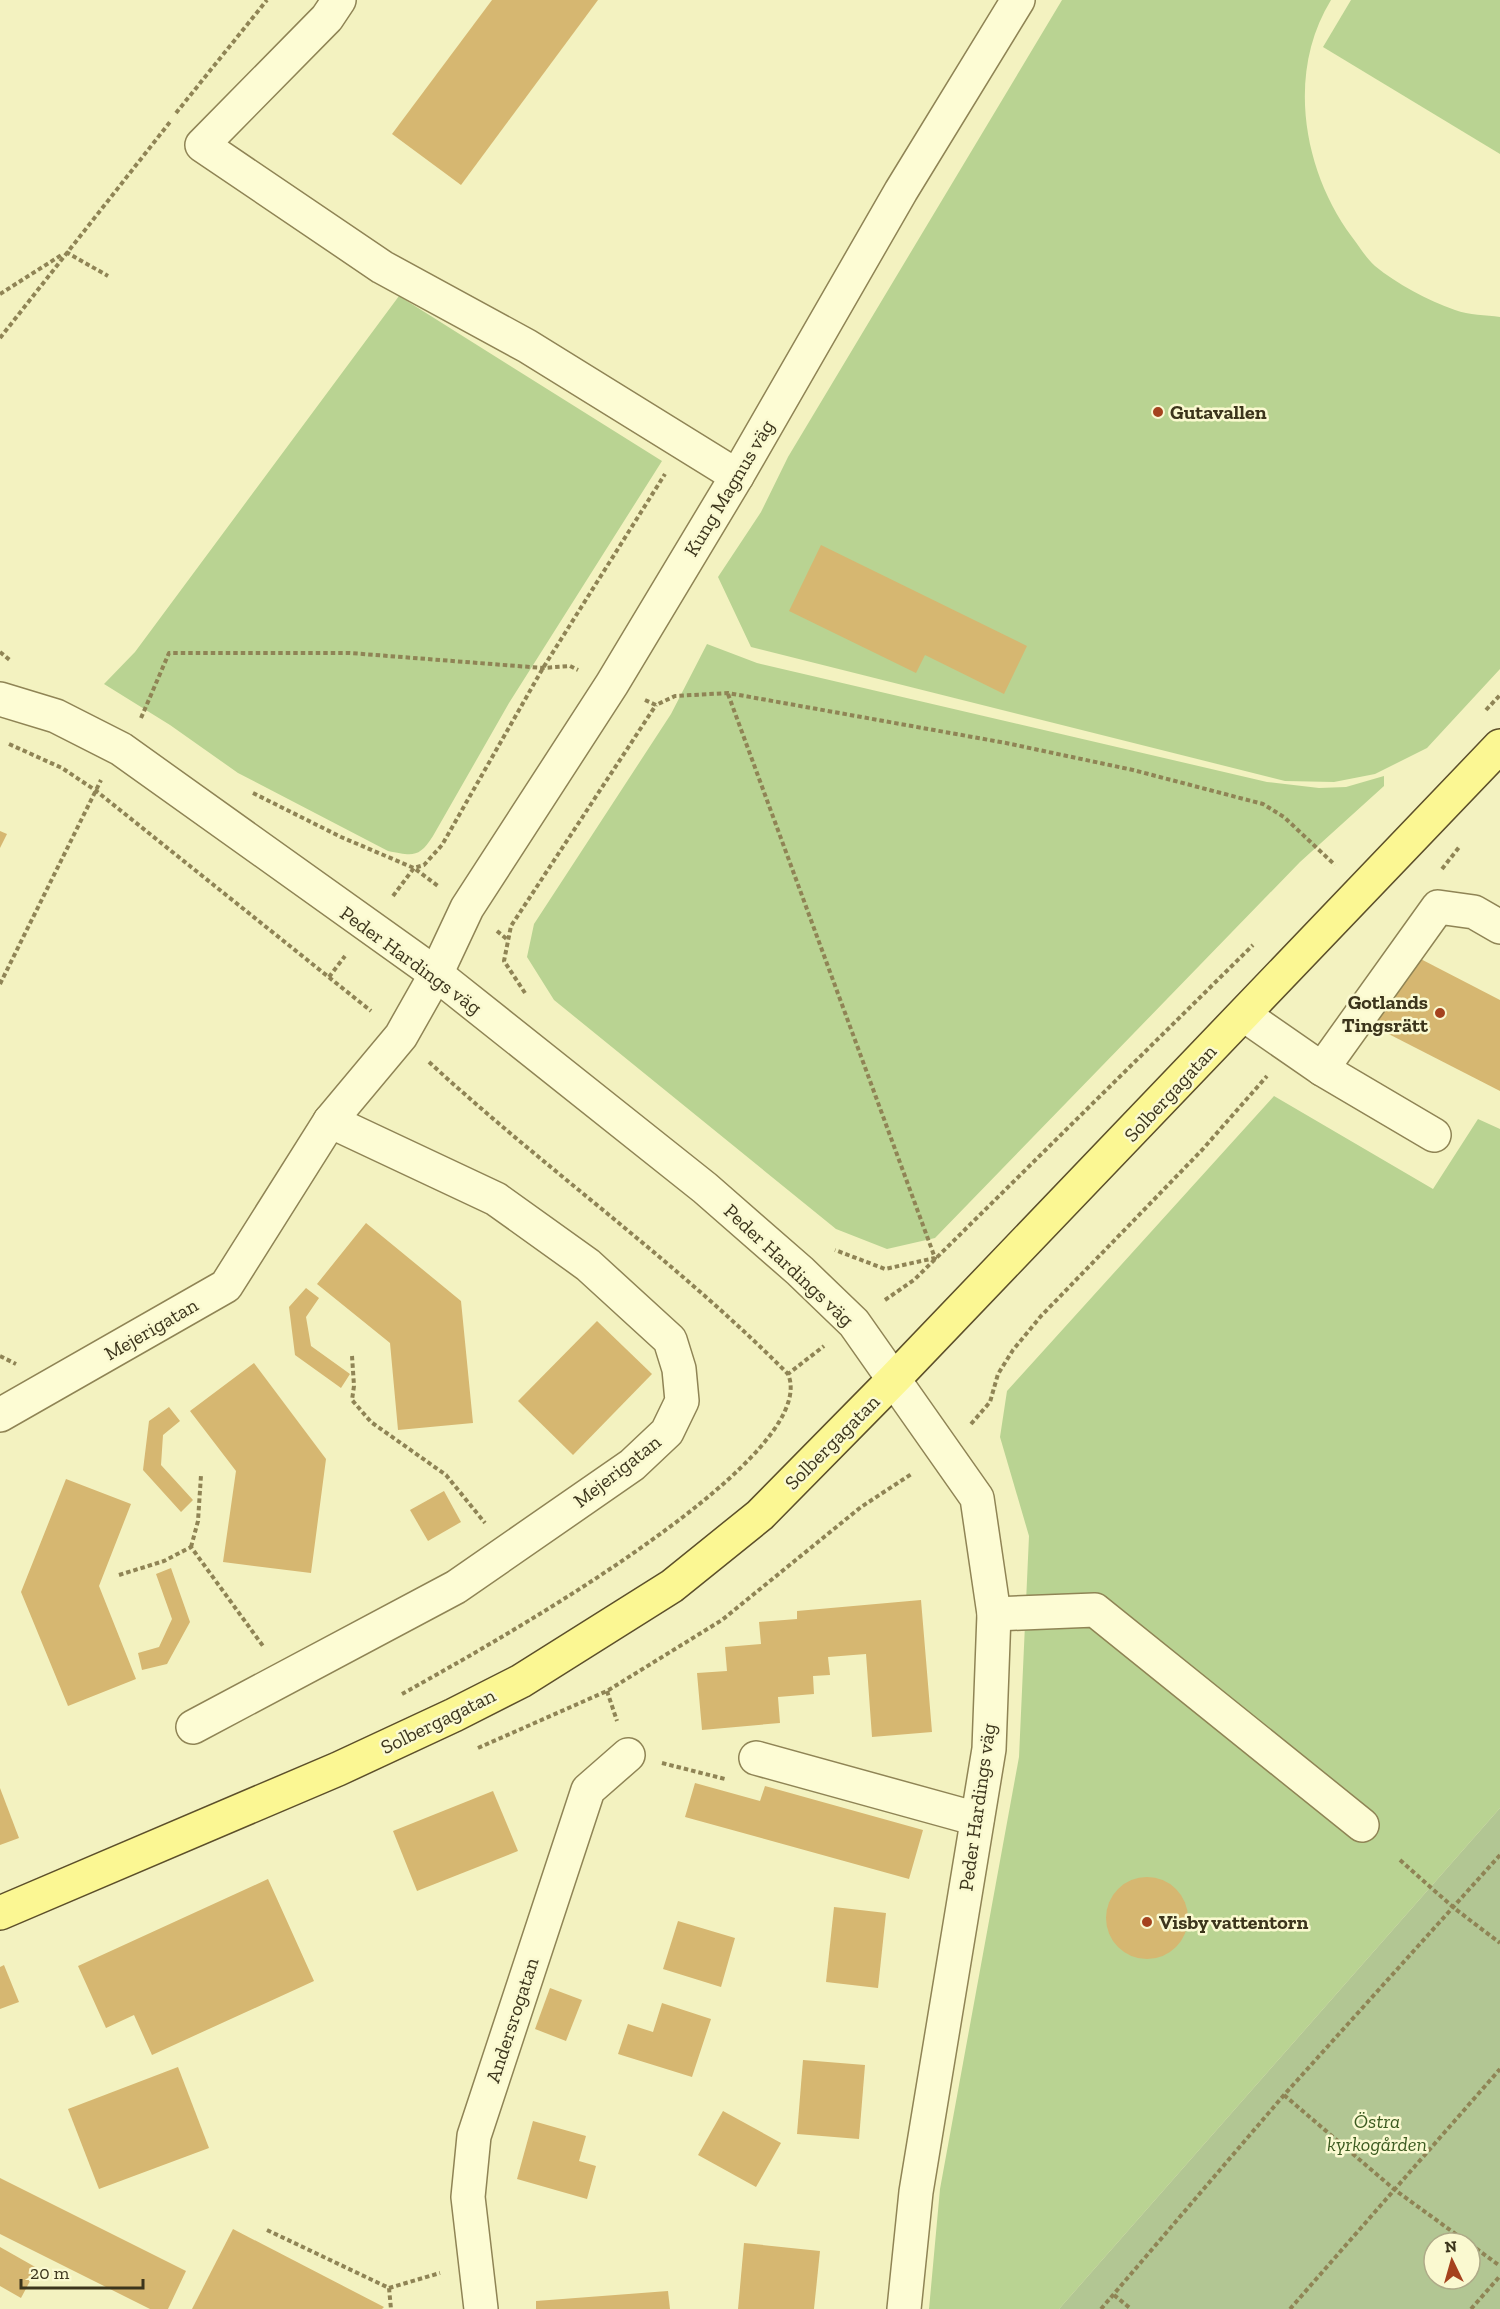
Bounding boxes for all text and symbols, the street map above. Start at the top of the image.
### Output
place label: Gutavallen [1170,400,1267,424]
marker: Gutavallen [1151,405,1165,419]
street label: Kung Magnus väg [679,415,779,561]
street label: Peder Hardings väg [336,901,486,1019]
place label: Gotlands Tingsrätt [1342,990,1429,1037]
marker: Gotlands Tingsrätt [1433,1006,1447,1020]
street label: Solbergagatan [1119,1039,1222,1147]
street label: Peder Hardings väg [719,1199,859,1331]
street label: Mejerigatan [100,1292,203,1365]
street label: Solbergagatan [779,1389,885,1495]
street label: Mejerigatan [569,1429,666,1513]
street label: Solbergagatan [377,1683,500,1759]
street label: Peder Hardings väg [953,1722,1001,1892]
place label: Visby vattentorn [1159,1910,1309,1934]
marker: Visby vattentorn [1140,1915,1154,1929]
street label: Andersrogatan [481,1954,544,2085]
park label: Östra kyrkogården [1327,2109,1427,2156]
north arrow [1422,2231,1482,2291]
text: N [1444,2237,1458,2257]
scale bar [21,2252,142,2290]
text: 20 m [30,2262,70,2284]

